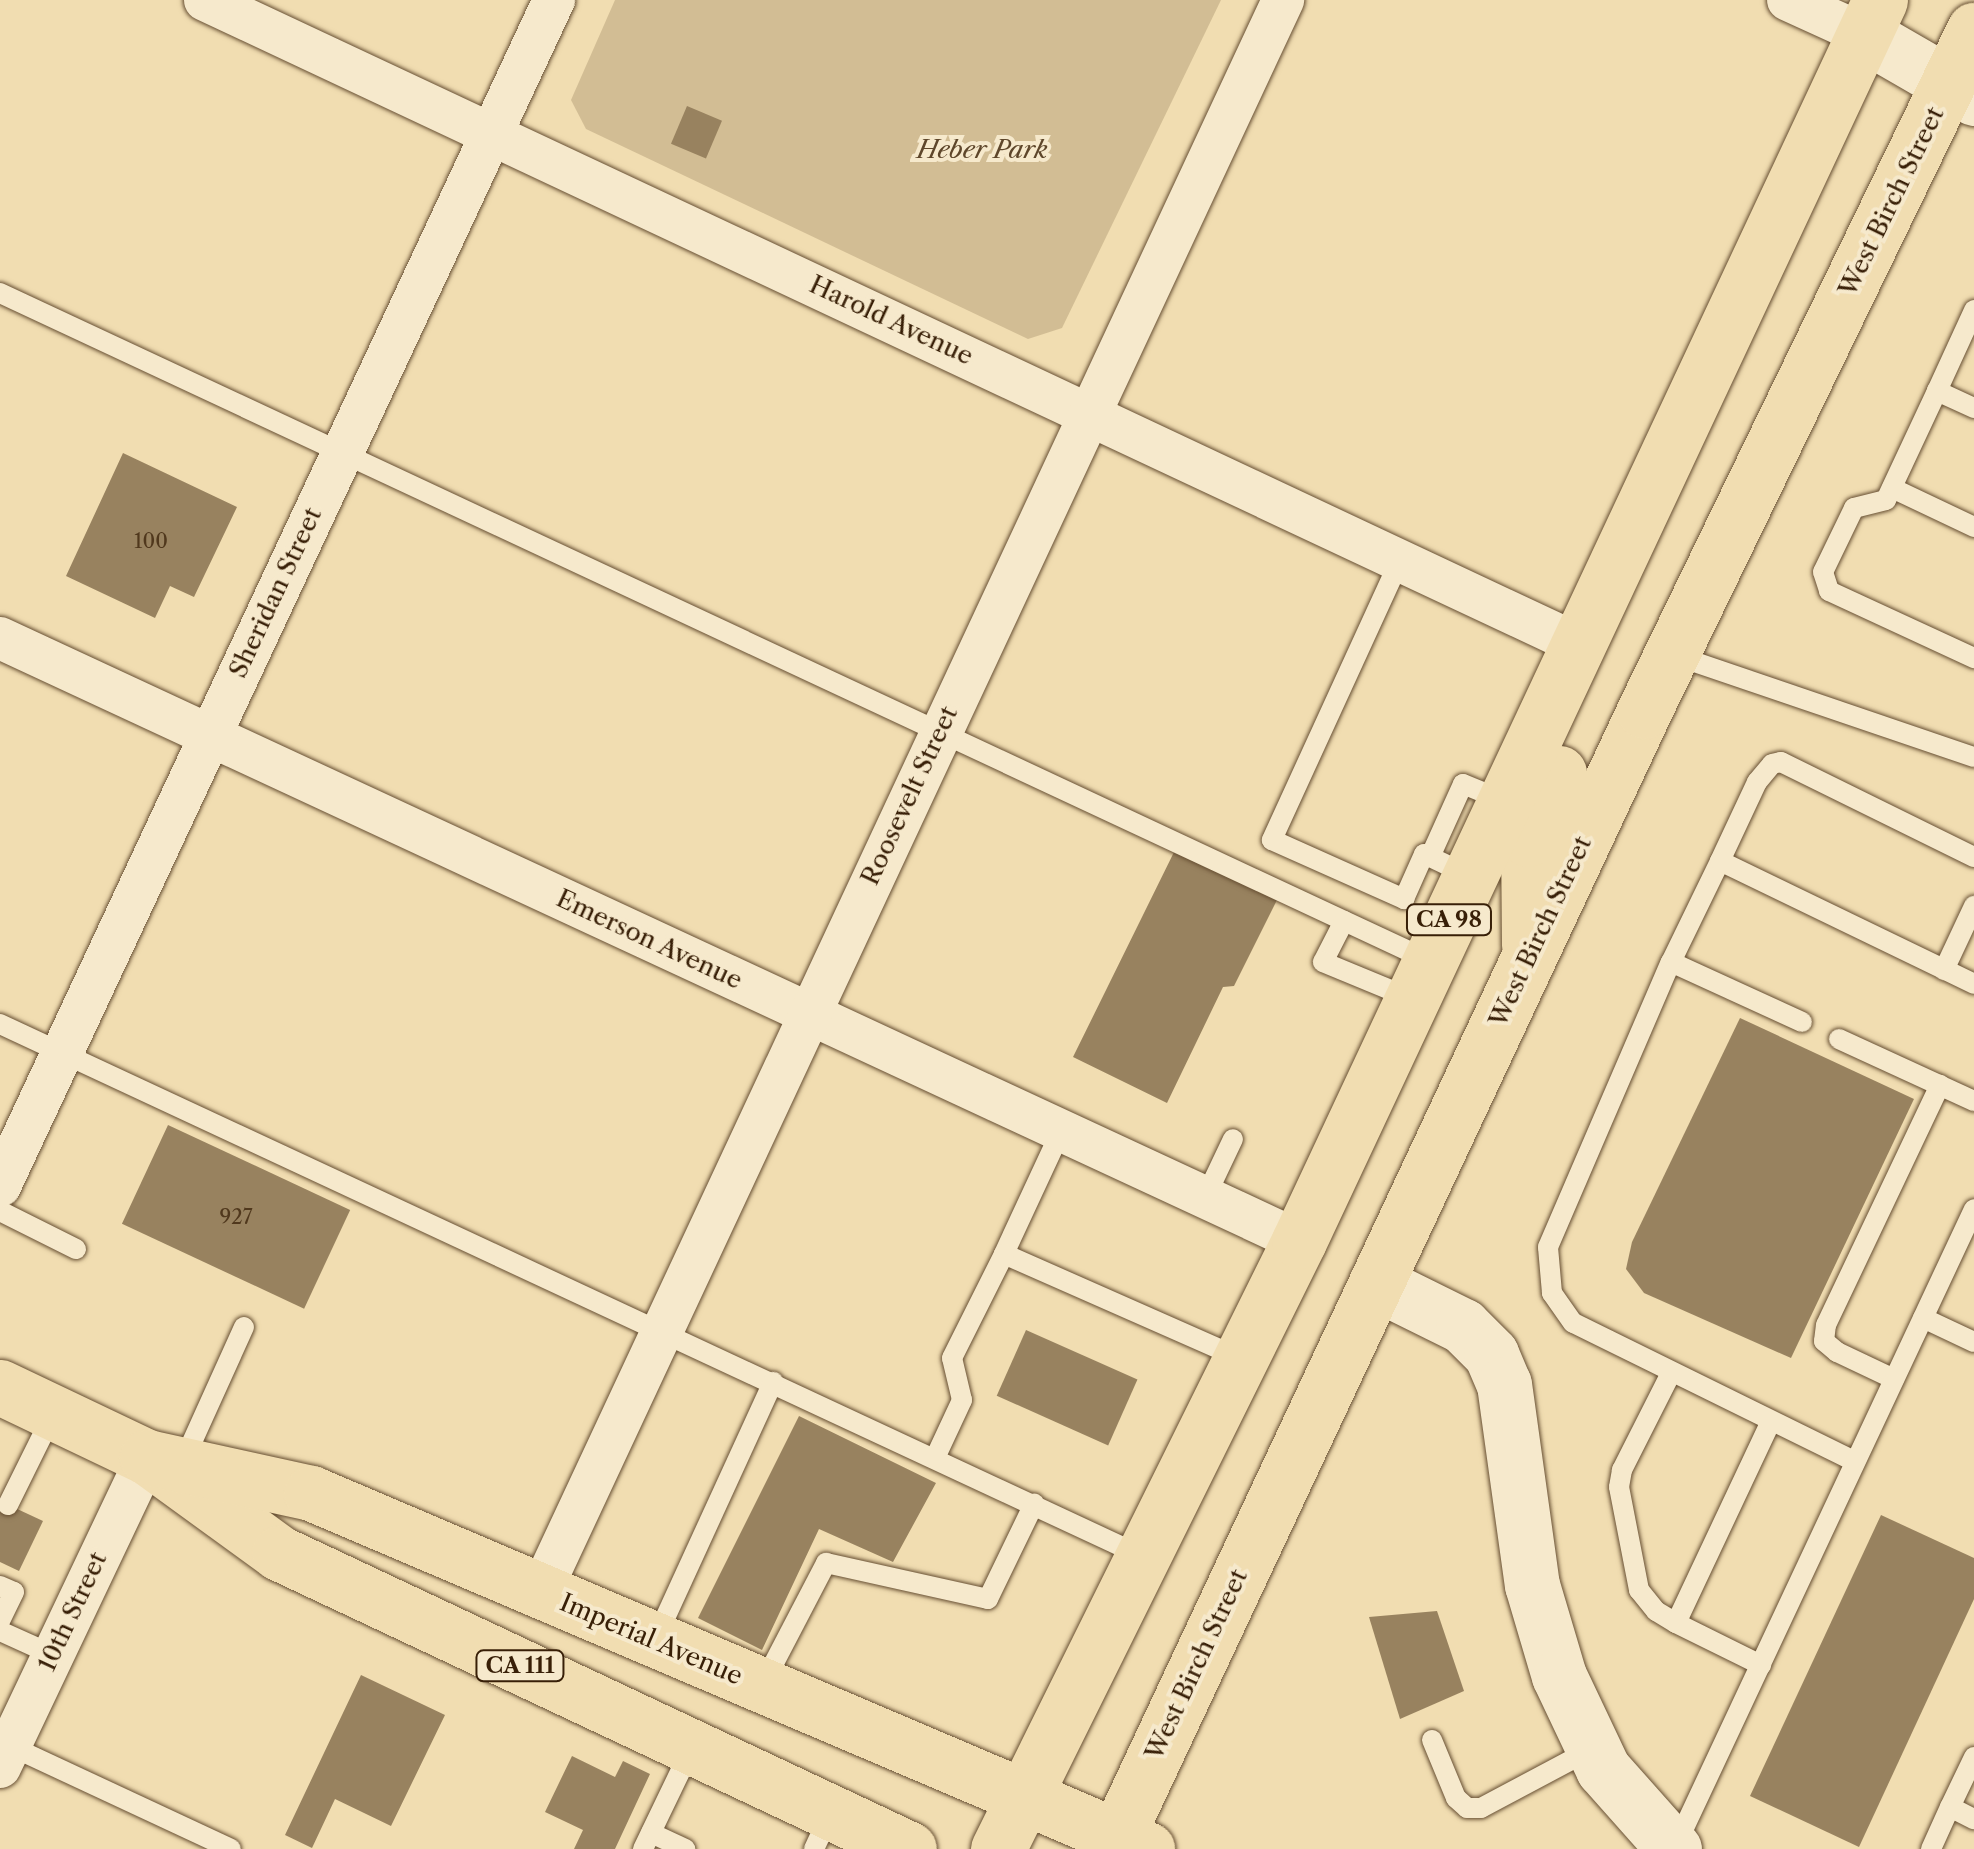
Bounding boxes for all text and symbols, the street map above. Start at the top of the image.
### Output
street label: West Birch Street [1833,102,1951,302]
park label: Heber Park [917,135,1047,165]
street label: Harold Avenue [804,270,978,372]
street label: Sheridan Street [223,503,329,683]
house number: 100 [134,529,168,553]
street label: Roosevelt Street [855,702,965,890]
street label: West Birch Street [1484,832,1598,1032]
street label: Emerson Avenue [551,884,747,996]
road number: CA 98 [1404,903,1494,937]
house number: 927 [219,1205,253,1229]
street label: 10th Street [32,1547,114,1677]
street label: West Birch Street [1140,1565,1254,1765]
street label: Imperial Avenue [555,1588,747,1692]
road number: CA 111 [475,1649,565,1683]

